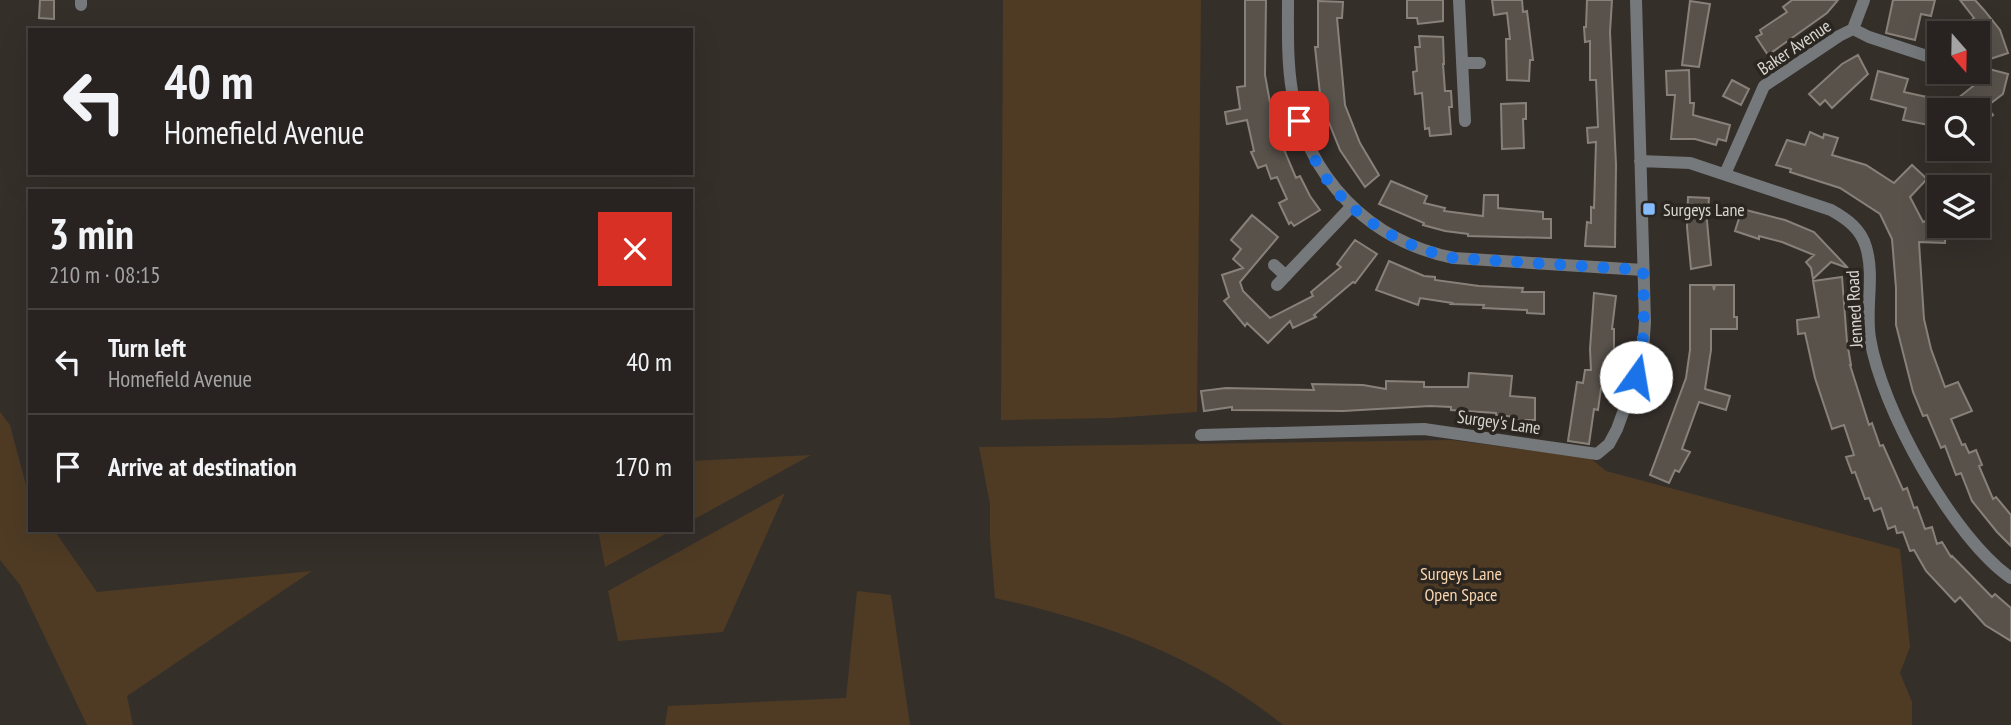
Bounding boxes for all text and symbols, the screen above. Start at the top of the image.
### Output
street label: Baker Avenue [1753,14,1835,80]
north arrow [1927,21,1990,84]
map controls [1927,21,1990,238]
text: 40 m [164,49,253,113]
icon: left [49,56,140,147]
pin [1269,91,1329,151]
button: search [1927,98,1990,161]
icon: arrive [1280,102,1318,140]
text: Homefield Avenue [164,111,364,153]
button: layers [1927,175,1990,238]
place label: Surgeys Lane [1663,198,1745,221]
marker: Surgeys Lane [1641,201,1657,217]
text: 3 min [49,206,134,261]
button: close [598,212,672,286]
text: 210 m · 08:15 [49,260,161,289]
street label: Jenned Road [1840,270,1868,349]
text: Turn left [108,331,186,364]
position arrow [1599,340,1673,414]
icon: left [49,343,87,381]
text: 40 m [626,345,672,378]
text: Homefield Avenue [108,364,252,393]
street label: Surgey's Lane [1456,405,1542,439]
icon: arrive [49,448,87,486]
text: Arrive at destination [108,450,297,483]
text: 170 m [614,450,672,483]
park label: Surgeys Lane Open Space [1420,562,1502,606]

